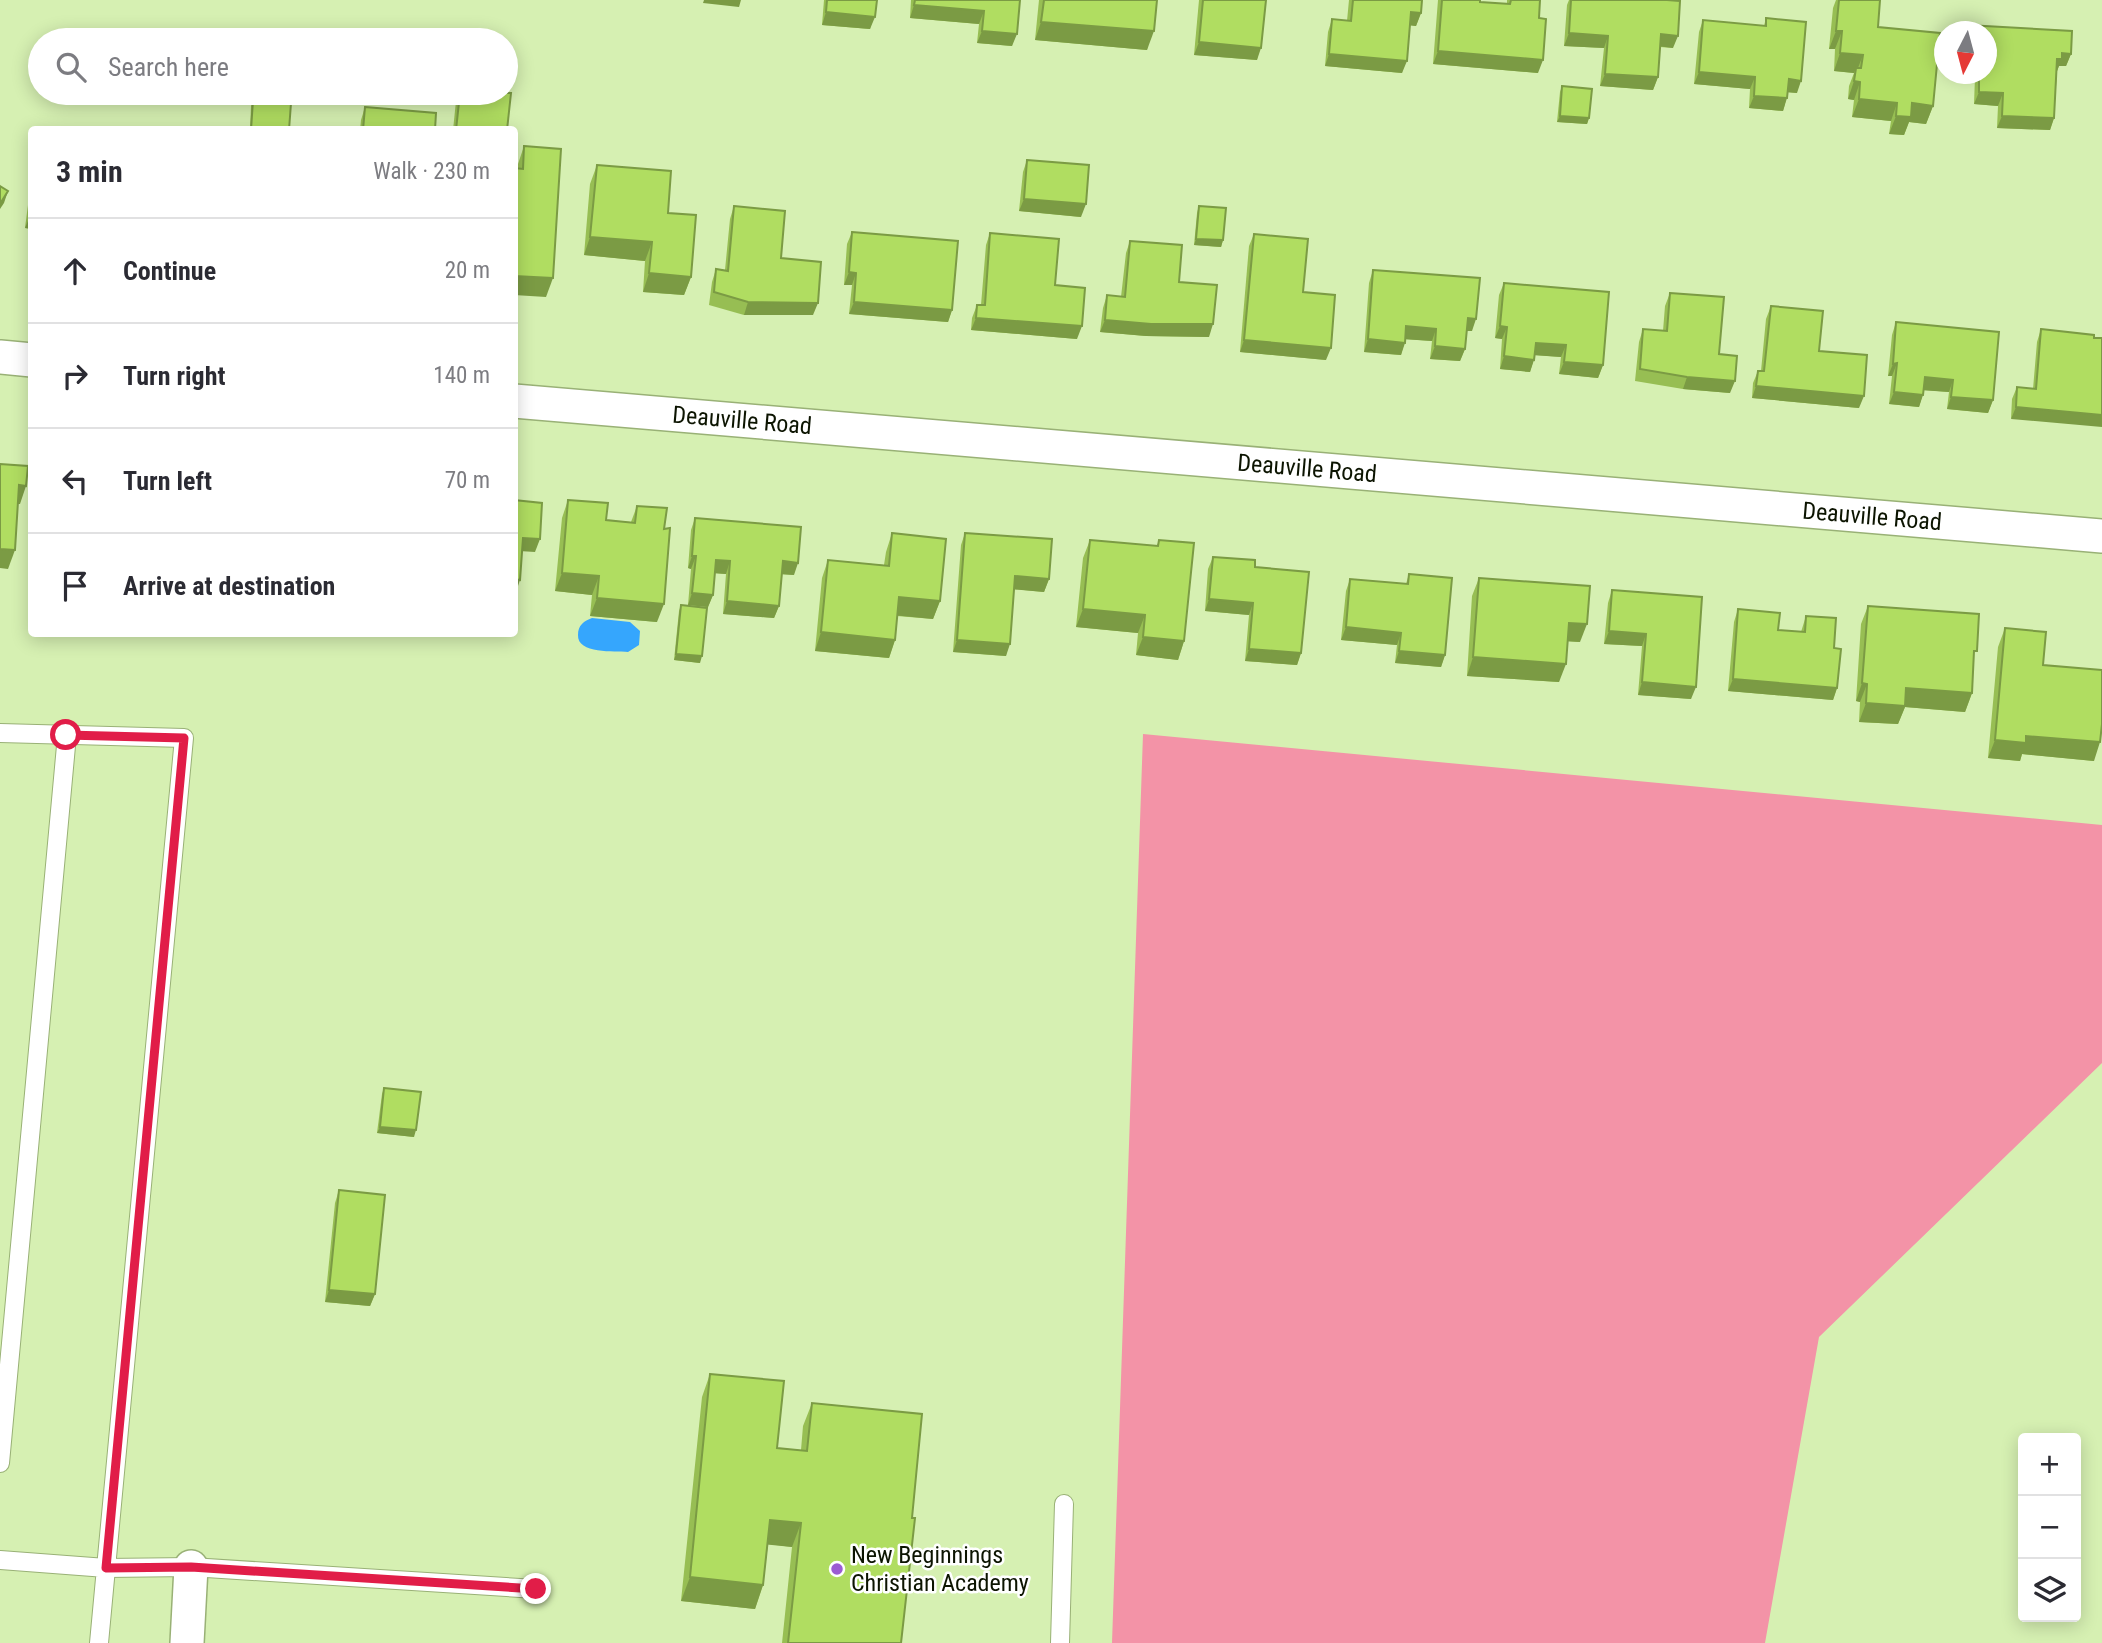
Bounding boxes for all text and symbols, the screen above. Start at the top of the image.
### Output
north arrow [1934,21,1997,84]
search box [28,28,518,105]
icon: search [52,48,90,86]
text: Search here [108,52,229,82]
text: 3 min [56,154,123,189]
text: Walk · 230 m [373,158,490,185]
icon: ahead [56,252,94,290]
text: Continue [123,256,216,286]
text: 20 m [445,257,490,284]
icon: right [56,357,94,395]
text: Turn right [123,361,225,391]
text: 140 m [433,362,490,389]
street label: Deauville Road [671,401,813,440]
street label: Deauville Road [1236,449,1378,488]
icon: left [56,462,94,500]
text: Turn left [123,466,212,496]
text: 70 m [445,467,490,494]
street label: Deauville Road [1801,497,1943,536]
icon: arrive [56,567,94,605]
text: Arrive at destination [123,571,335,601]
route start [50,719,81,750]
map controls [2018,1433,2081,1622]
button: + [2018,1433,2081,1496]
button: − [2018,1496,2081,1559]
place label: New Beginnings Christian Academy [851,1541,1029,1597]
button: layers [2018,1559,2081,1622]
marker: New Beginnings Christian Academy [829,1561,845,1577]
route end [520,1573,551,1604]

